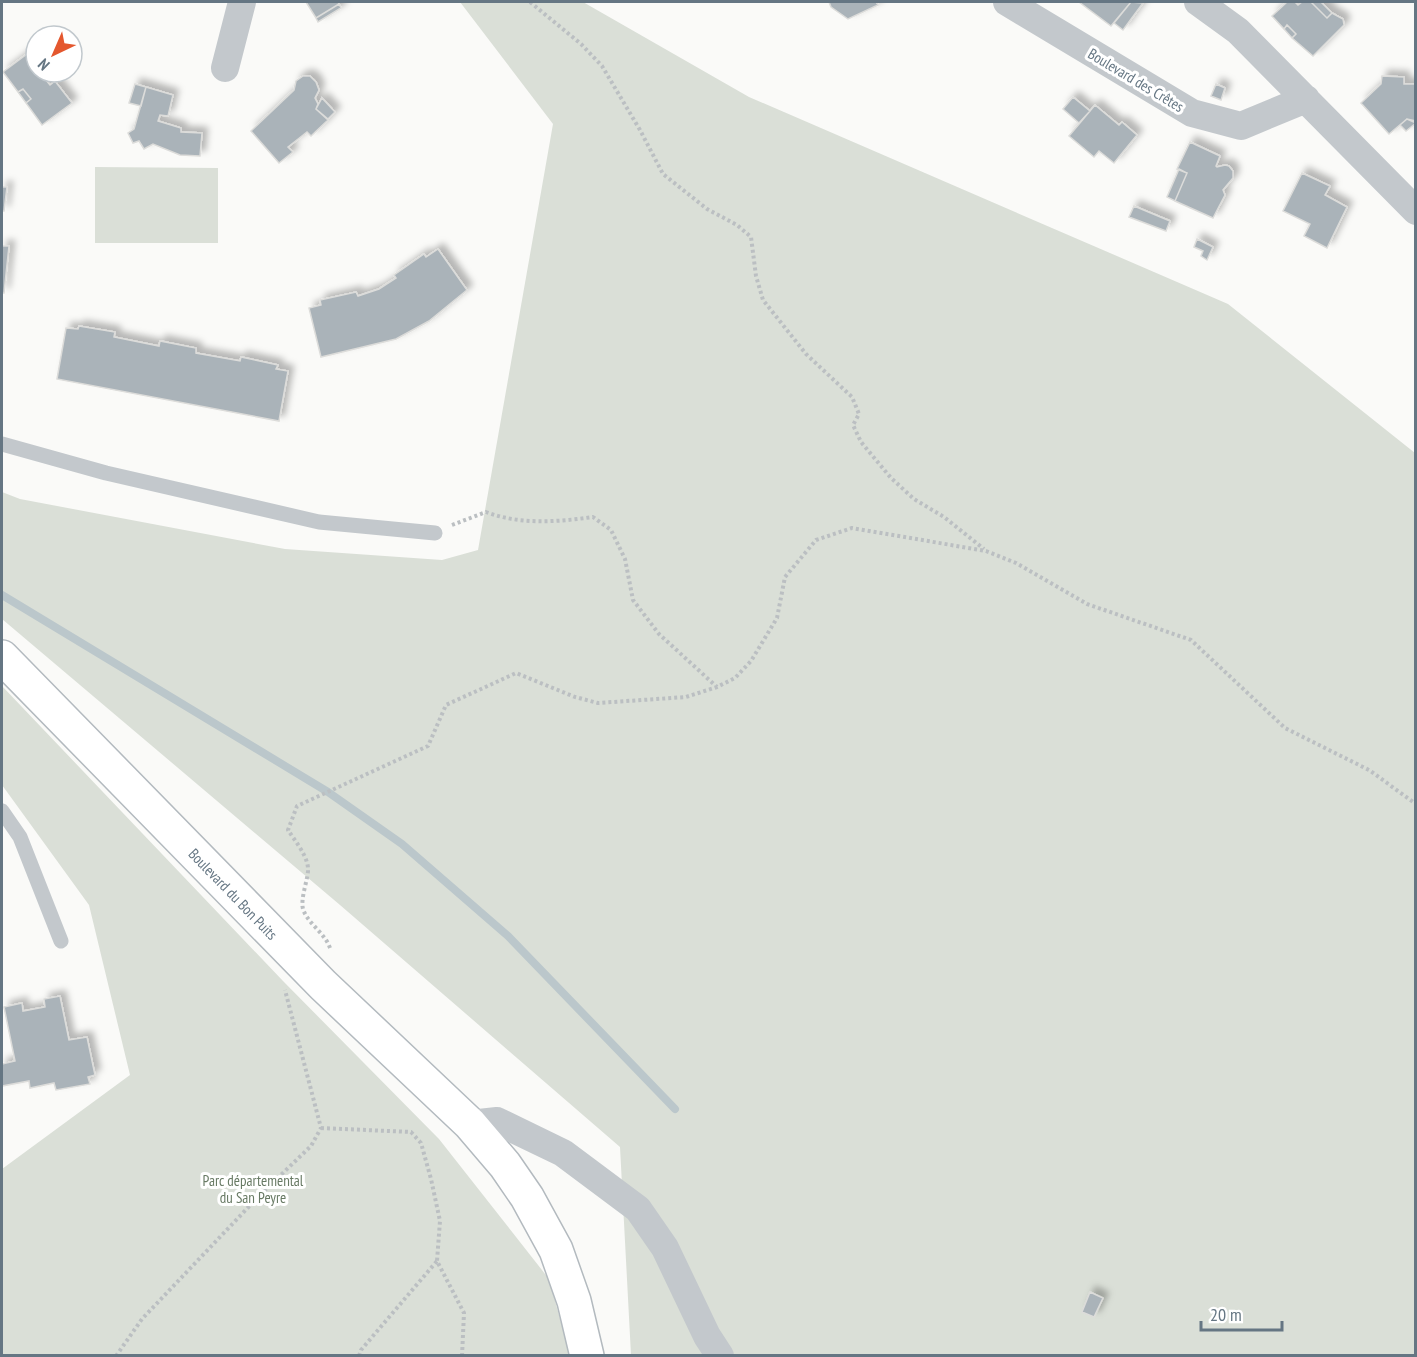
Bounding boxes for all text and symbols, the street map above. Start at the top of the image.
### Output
north arrow [24,24,84,84]
street label: Boulevard des Crêtes [1085,44,1187,116]
text: N [34,55,54,75]
street label: Boulevard du Bon Puits [185,844,281,944]
park label: Parc départemental du San Peyre [203,1171,304,1207]
scale bar [1201,1294,1282,1332]
text: 20 m [1210,1303,1242,1326]

